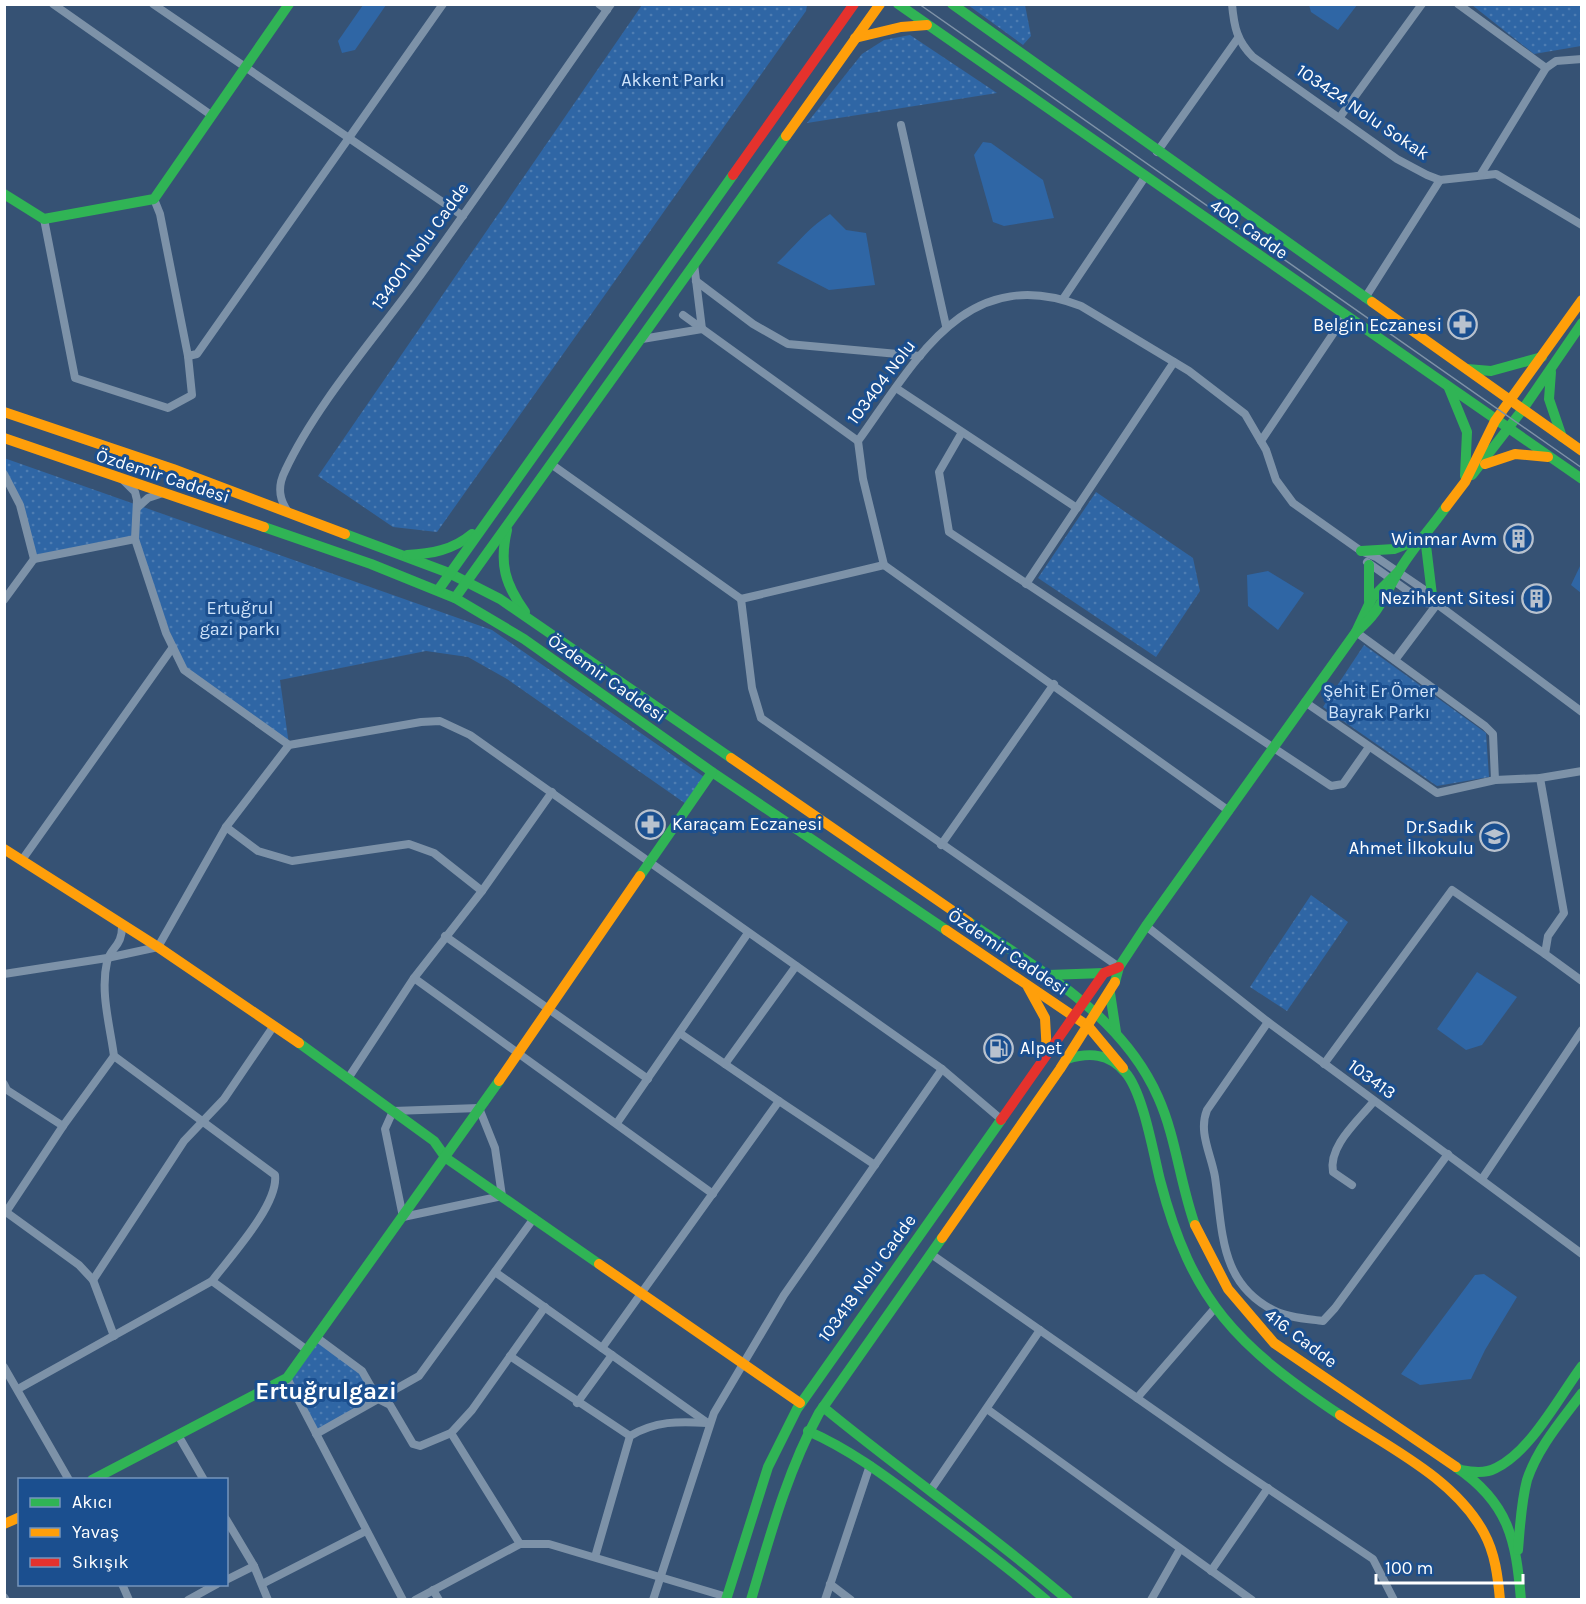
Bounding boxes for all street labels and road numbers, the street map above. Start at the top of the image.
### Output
street label: 103424 Nolu Sokak [1292,59,1434,165]
street label: 134001 Nolu Cadde [366,178,474,314]
street label: 400. Cadde [1206,194,1292,264]
street label: 103404 Nolu [842,335,920,429]
street label: Özdemir Caddesi [93,444,233,508]
street label: Özdemir Caddesi [544,629,670,727]
street label: Özdemir Caddesi [944,904,1072,1000]
street label: 103413 [1344,1054,1400,1104]
street label: 103418 Nolu Cadde [813,1210,921,1346]
street label: 416. Cadde [1260,1304,1342,1372]

